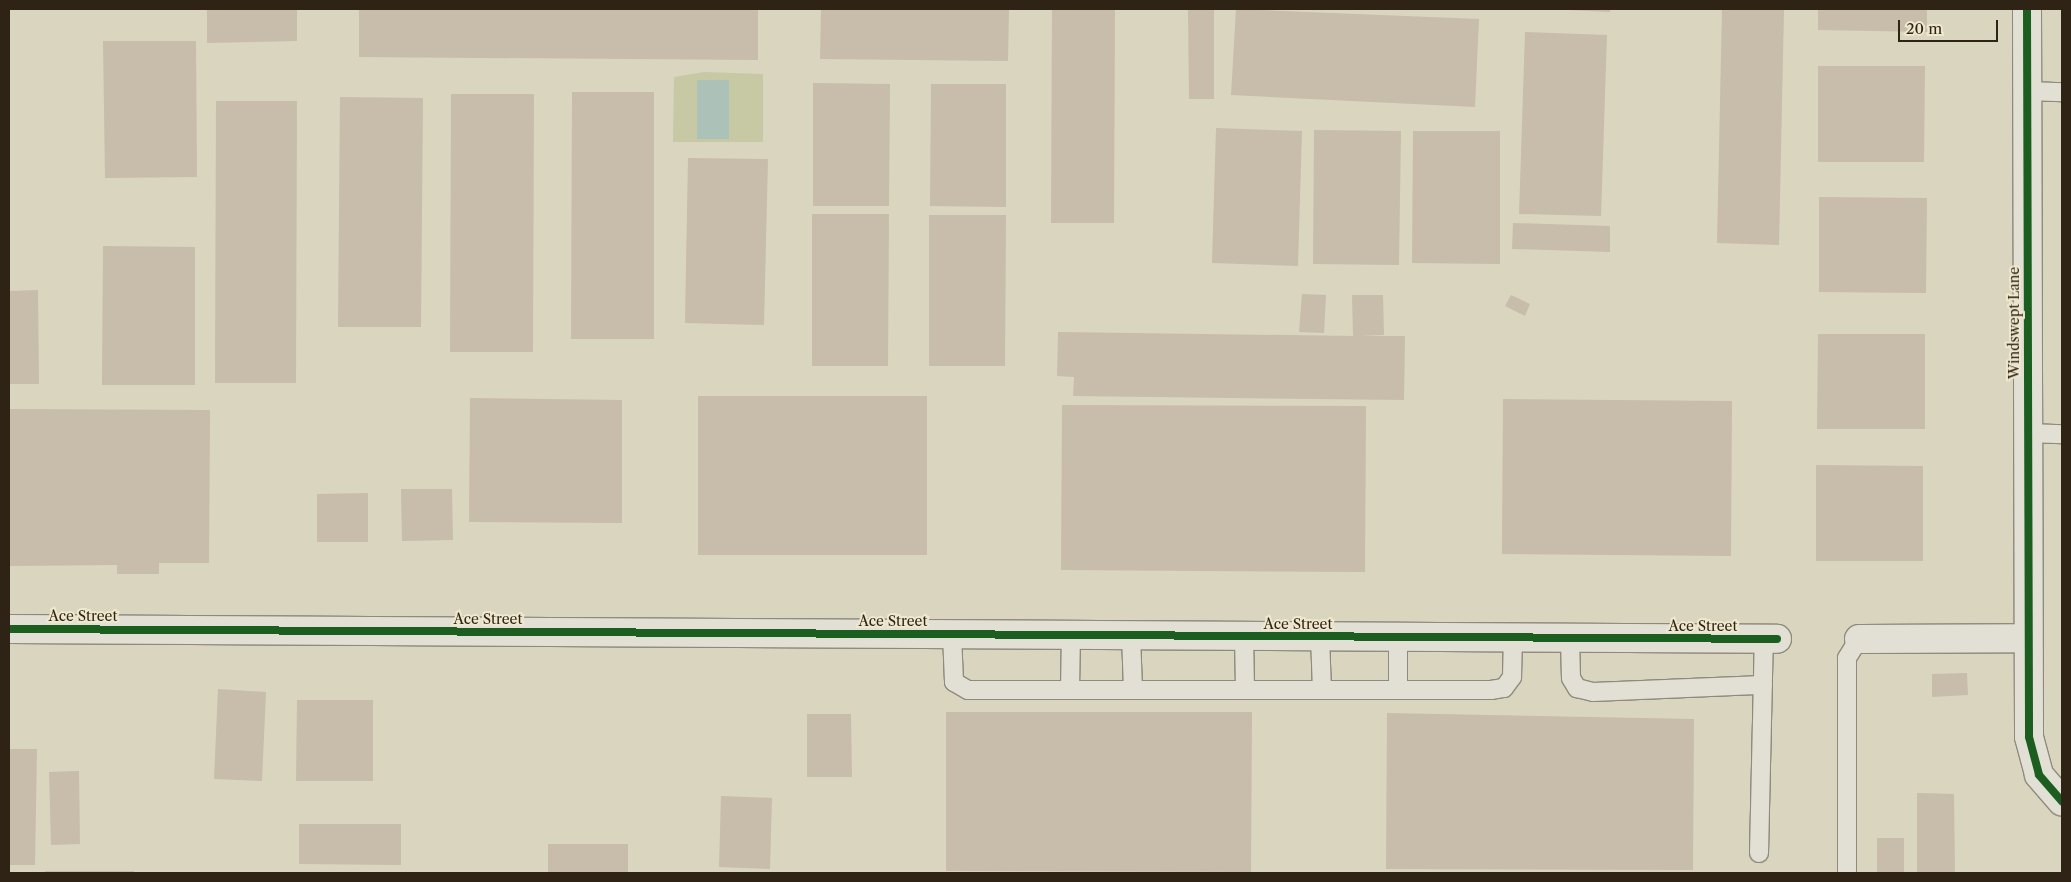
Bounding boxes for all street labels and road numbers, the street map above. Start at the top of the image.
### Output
street label: Windswept Lane [2006,267,2022,379]
street label: Ace Street [49,608,117,624]
street label: Ace Street [454,611,522,627]
street label: Ace Street [859,613,927,629]
street label: Ace Street [1264,616,1332,632]
street label: Ace Street [1669,618,1737,634]

